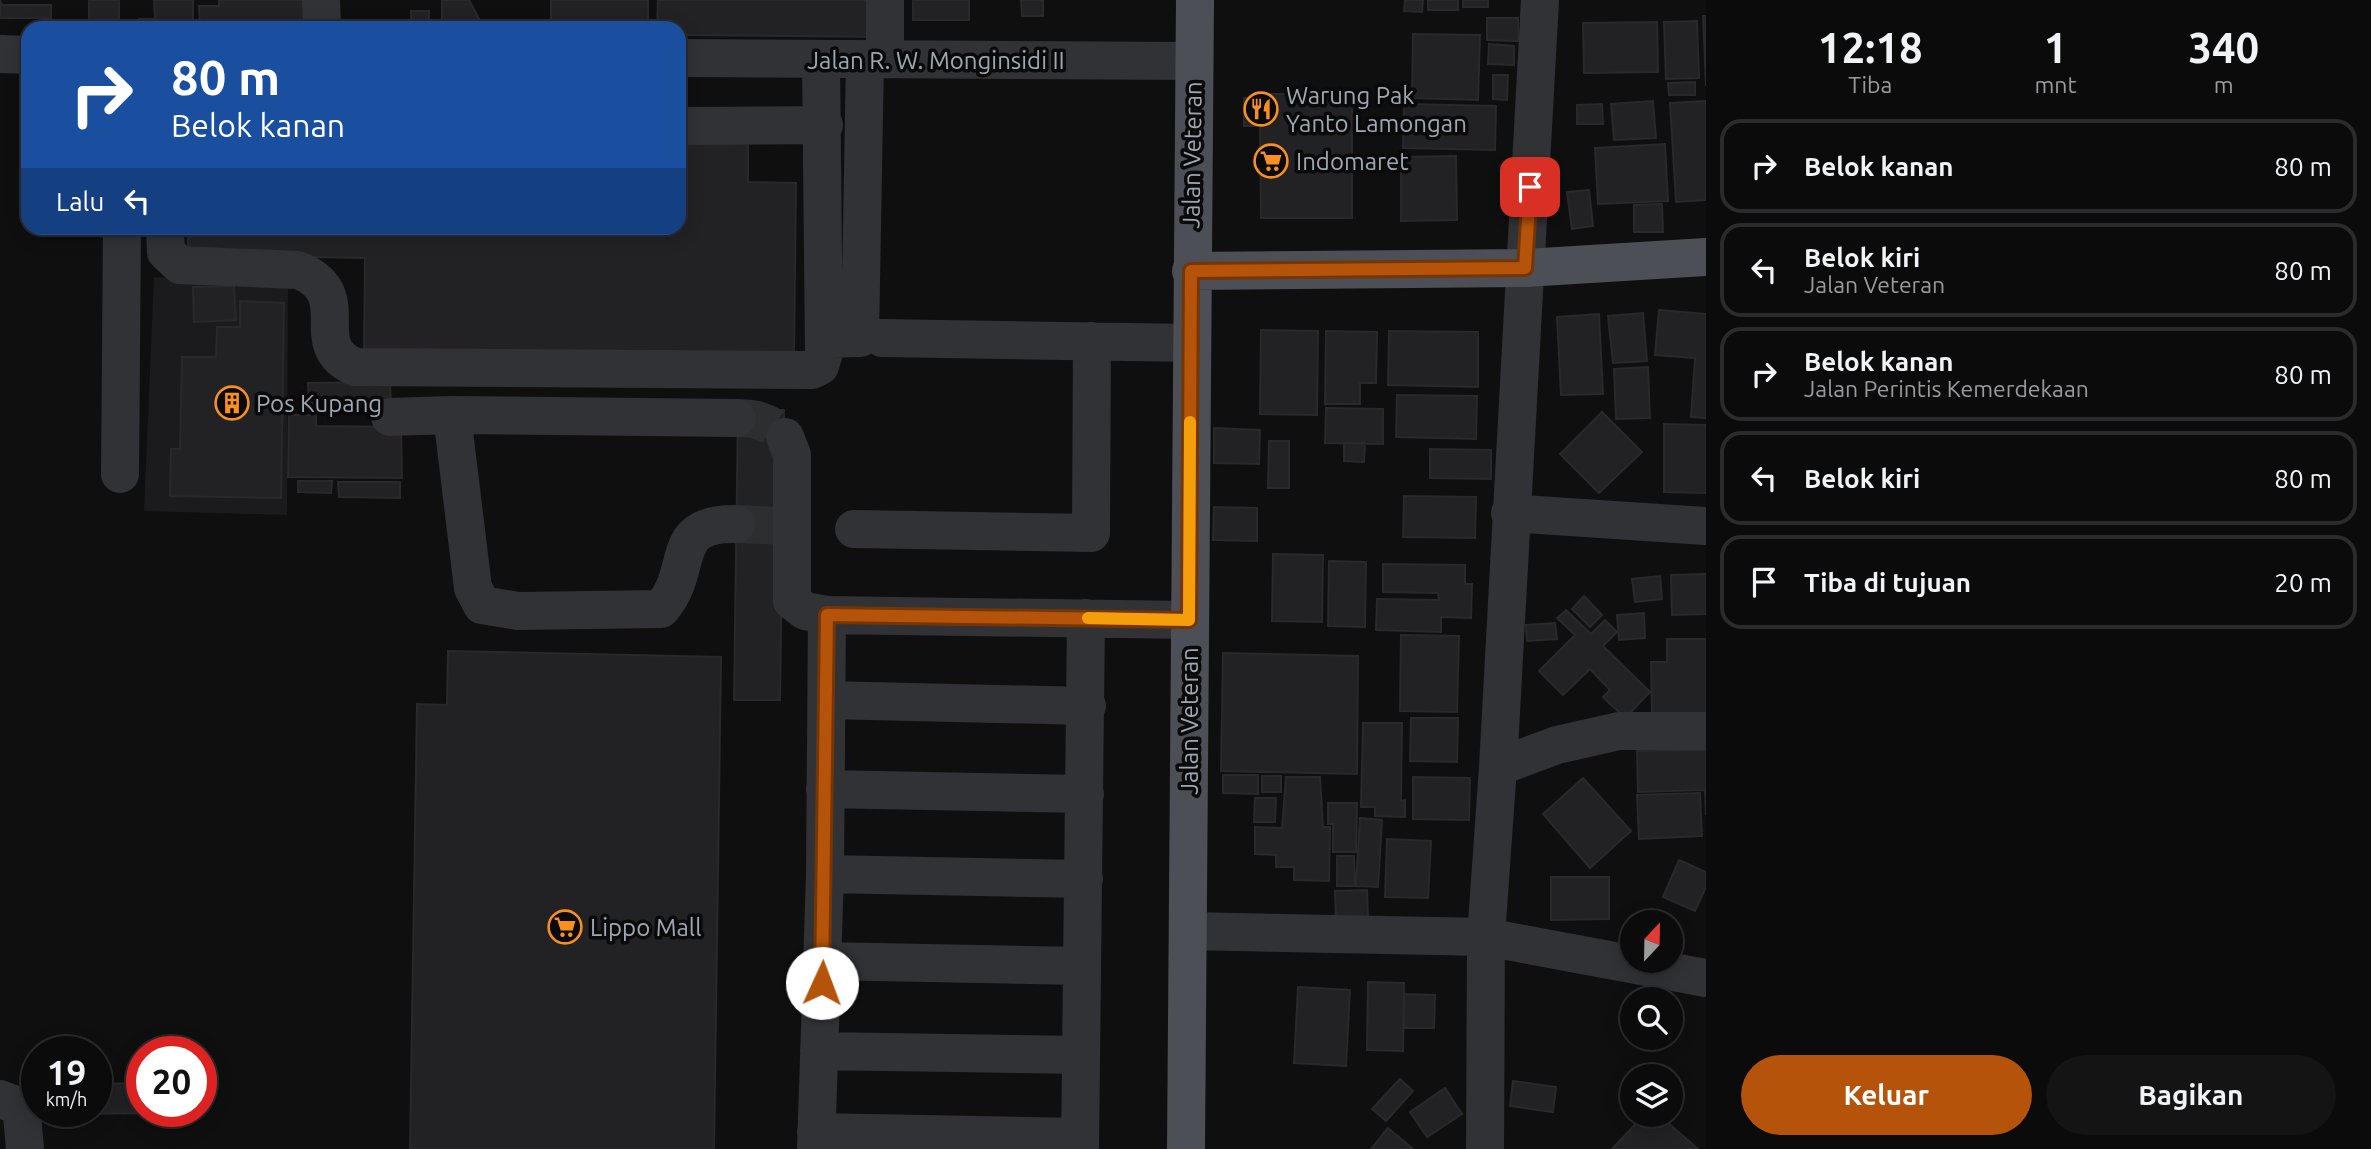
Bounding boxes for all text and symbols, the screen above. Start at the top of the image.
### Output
text: 12:18 [1818,24,1923,71]
text: 1 [2044,24,2067,71]
text: 340 [2188,24,2259,71]
street label: Jalan R. W. Monginsidi II [807,47,1065,74]
icon: right [56,49,147,140]
text: 80 m [171,49,280,104]
text: Tiba [1848,72,1892,97]
text: mnt [2034,72,2077,97]
text: m [2214,72,2234,97]
street label: Jalan Veteran [1177,81,1207,229]
place label: Warung Pak Yanto Lamongan [1286,82,1467,137]
restaurant icon: Warung Pak Yanto Lamongan [1242,90,1280,128]
text: Belok kanan [171,107,345,143]
supermarket icon: Indomaret [1252,142,1290,180]
icon: right [1745,147,1783,185]
place label: Indomaret [1296,148,1409,175]
text: Belok kanan [1804,152,1954,181]
text: 80 m [2274,152,2332,181]
pin [1500,157,1560,217]
icon: arrive [1511,168,1549,206]
icon: left [118,182,156,220]
text: Lalu [56,187,104,216]
text: Belok kiri [1804,243,1920,272]
icon: left [1745,251,1783,289]
text: 80 m [2274,256,2332,285]
text: Jalan Veteran [1804,272,1945,297]
text: Belok kanan [1804,347,1954,376]
icon: right [1745,355,1783,393]
text: 80 m [2274,360,2332,389]
text: Jalan Perintis Kemerdekaan [1804,376,2089,401]
building icon: Pos Kupang [213,384,251,422]
place label: Pos Kupang [256,390,382,417]
icon: left [1745,459,1783,497]
text: Belok kiri [1804,464,1920,493]
text: 80 m [2274,464,2332,493]
icon: arrive [1745,563,1783,601]
text: Tiba di tujuan [1804,568,1971,597]
text: 20 m [2274,568,2332,597]
street label: Jalan Veteran [1176,647,1203,795]
supermarket icon: Lippo Mall [546,908,584,946]
north arrow [1620,910,1684,973]
map controls [1620,910,1683,1127]
place label: Lippo Mall [590,914,701,941]
position arrow [785,946,859,1020]
button: search [1620,987,1683,1050]
speed limit sign: 20 [126,1036,217,1127]
text: 19 [47,1052,86,1092]
button: Keluar [1741,1055,2032,1135]
button: Bagikan [2046,1055,2336,1135]
button: layers [1620,1064,1683,1127]
text: km/h [46,1089,87,1109]

